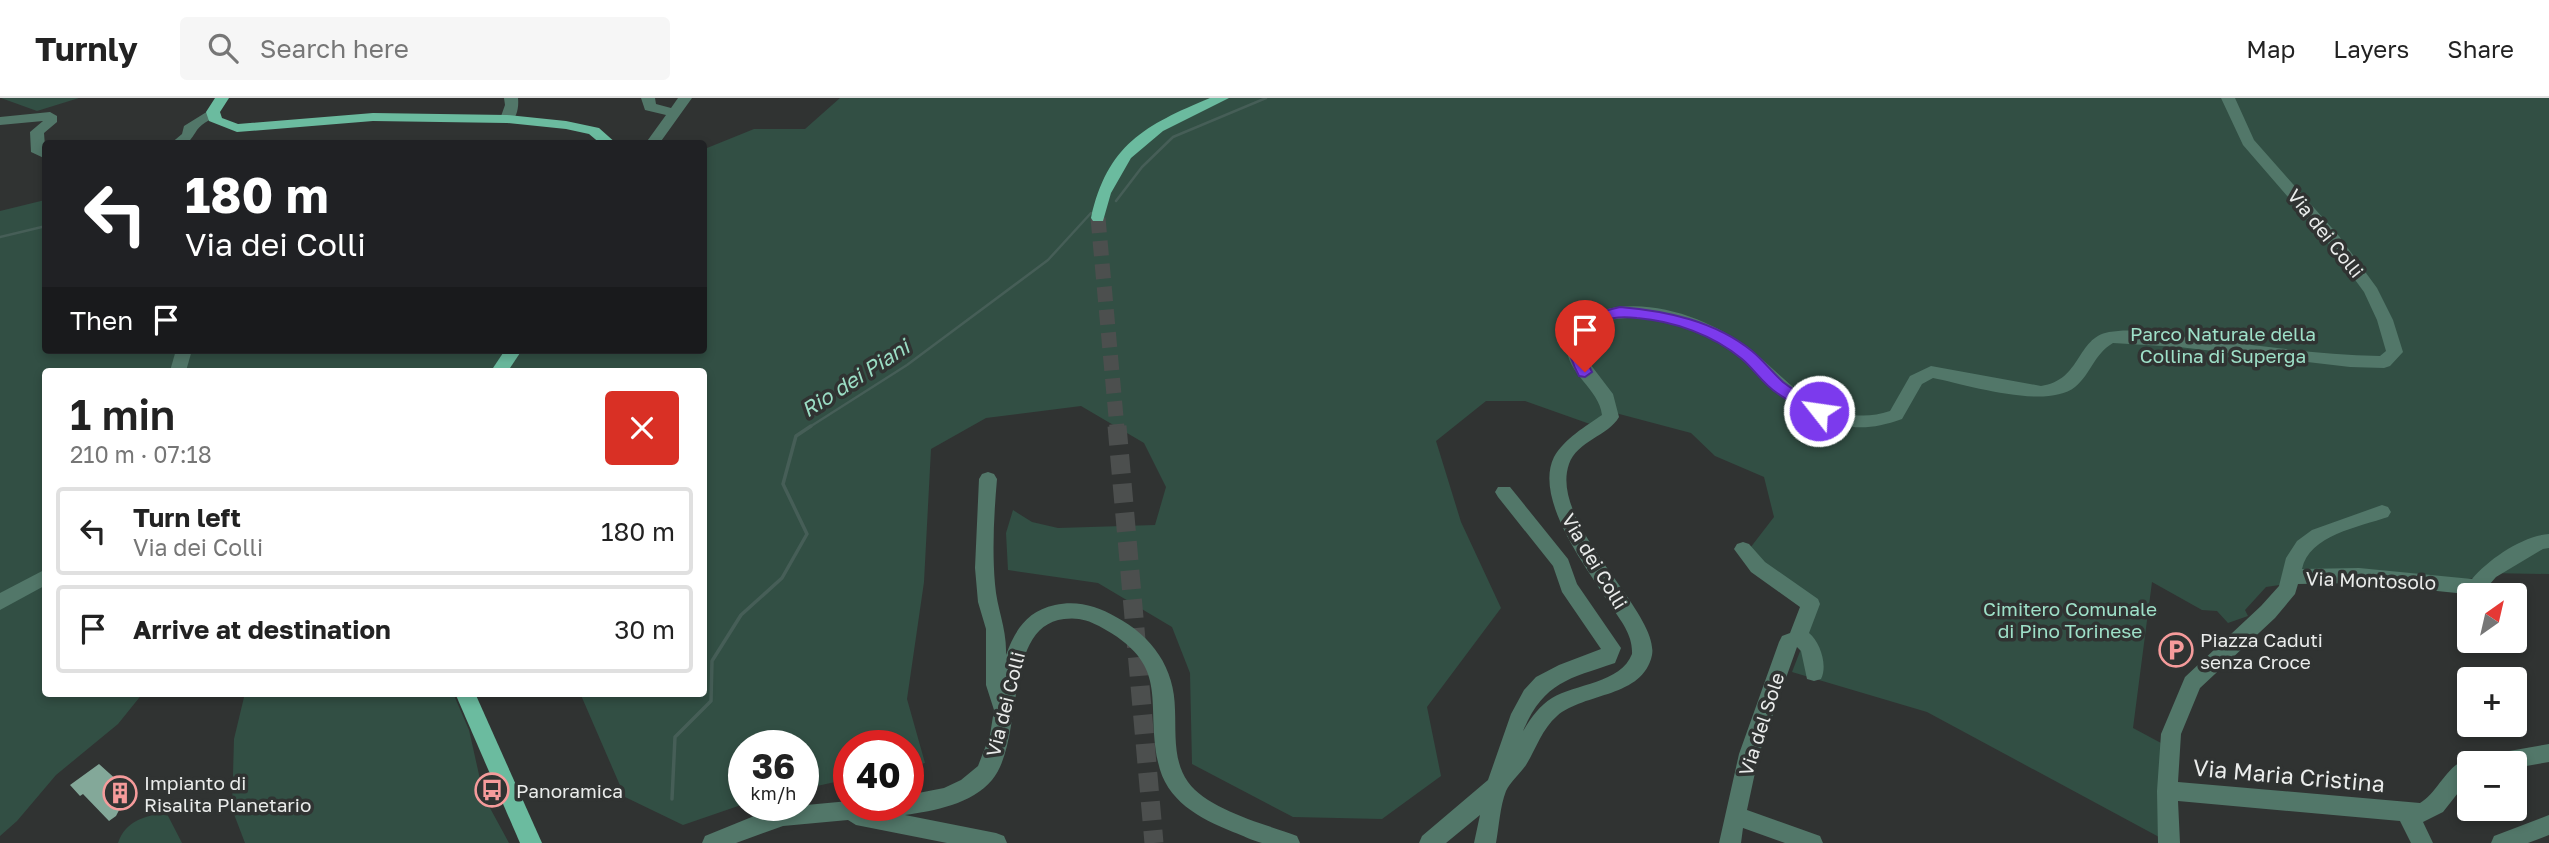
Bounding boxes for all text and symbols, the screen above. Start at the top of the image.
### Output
search box [180,17,670,80]
text: Turnly [35,29,138,68]
icon: search [204,29,242,67]
text: Search here [260,33,409,64]
text: Map [2246,34,2295,63]
text: Layers [2333,34,2409,63]
text: Share [2447,34,2514,63]
text: 180 m [185,165,329,224]
icon: left [70,168,161,259]
street label: Via dei Colli [2283,184,2369,282]
text: Via dei Colli [185,225,366,263]
pin [1555,300,1615,372]
icon: arrive [147,301,185,339]
text: Then [70,305,133,336]
icon: arrive [1566,311,1604,349]
park label: Parco Naturale della Collina di Superga [2130,322,2316,367]
water label: Rio dei Piani [796,332,916,423]
position arrow [1782,374,1856,448]
text: 1 min [70,389,175,439]
button: close [605,391,679,465]
text: 210 m · 07:18 [70,440,212,468]
text: Turn left [133,502,241,533]
street label: Via dei Colli [1557,509,1633,613]
icon: left [74,512,112,550]
text: 180 m [601,516,675,547]
text: Via dei Colli [133,533,263,561]
street label: Via Montosolo [2305,566,2437,594]
north arrow [2457,583,2527,653]
map controls [2457,583,2527,821]
park label: Cimitero Comunale di Pino Torinese [1983,597,2157,642]
icon: arrive [74,610,112,648]
text: Arrive at destination [133,614,391,645]
text: 30 m [614,614,675,645]
place label: Piazza Caduti senza Croce [2200,628,2323,673]
parking icon: Piazza Caduti senza Croce [2157,631,2195,669]
street label: Via dei Colli [981,649,1029,759]
button: + [2457,667,2527,737]
street label: Via del Sole [1733,669,1789,779]
speed limit sign: 40 [833,730,924,821]
text: 36 [752,745,795,787]
button: − [2457,751,2527,821]
street label: Via Maria Cristina [2192,753,2386,797]
place label: Impianto di Risalita Planetario [144,771,311,816]
bus stop icon: Panoramica [473,771,511,809]
building icon: Impianto di Risalita Planetario [101,774,139,812]
place label: Panoramica [516,779,623,802]
text: km/h [751,782,796,804]

